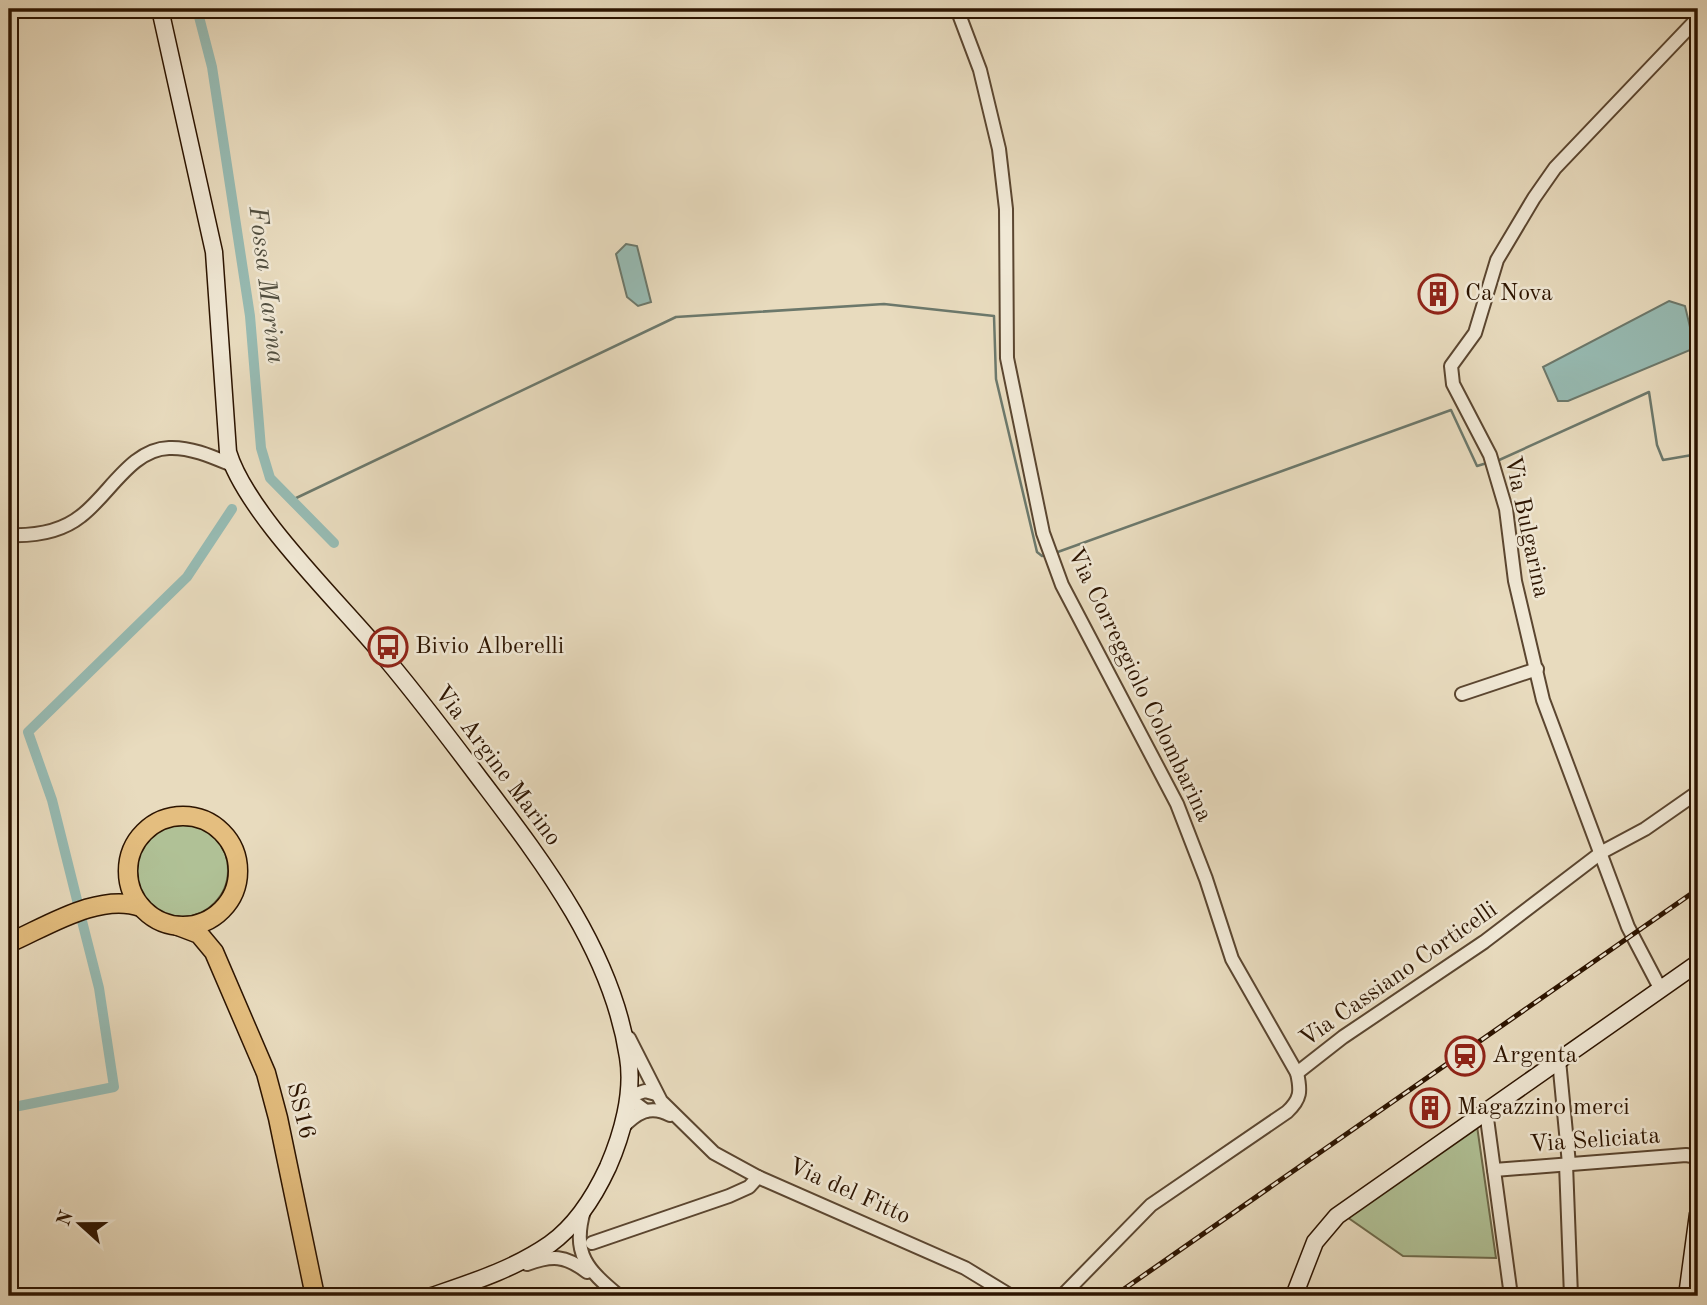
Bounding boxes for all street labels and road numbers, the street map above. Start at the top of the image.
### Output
street label: Via Bulgarina [1499,454,1553,600]
street label: Via Correggiolo Colombarina [1062,544,1216,826]
street label: Via Argine Marino [429,681,565,851]
street label: Via Cassiano Corticelli [1296,898,1502,1052]
street label: SS16 [281,1080,319,1142]
street label: Via Seliciata [1529,1124,1661,1158]
street label: Via del Fitto [784,1154,914,1230]

